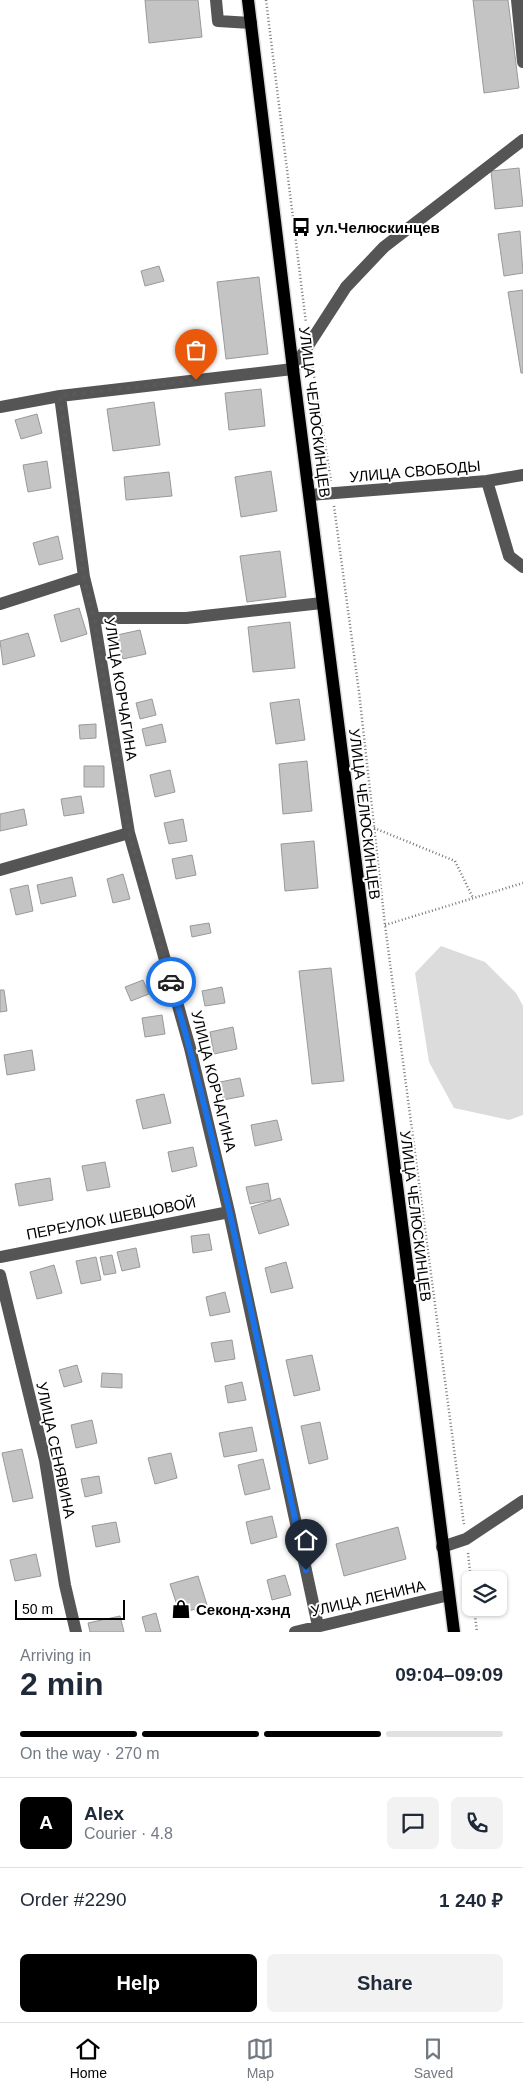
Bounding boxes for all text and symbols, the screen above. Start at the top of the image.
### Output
bus stop icon: ул.Челюскинцев [290,216,312,238]
place label: ул.Челюскинцев [316,219,440,236]
street label: УЛИЦА ЧЕЛЮСКИНЦЕВ [296,326,334,498]
pin [175,329,217,380]
icon: bag [182,336,210,364]
street label: УЛИЦА СВОБОДЫ [349,457,481,485]
street label: УЛИЦА КОРЧАГИНА [101,616,141,762]
street label: УЛИЦА ЧЕЛЮСКИНЦЕВ [346,728,384,900]
courier [146,957,196,1007]
icon: car [157,968,185,996]
street label: УЛИЦА КОРЧАГИНА [188,1009,240,1153]
street label: УЛИЦА ЧЕЛЮСКИНЦЕВ [397,1130,435,1302]
street label: ПЕРЕУЛОК ШЕВЦОВОЙ [25,1193,197,1243]
street label: УЛИЦА СЕНЯВИНА [33,1380,79,1520]
pin [285,1519,327,1570]
icon: home [292,1526,320,1554]
map controls [462,1571,507,1616]
button: layers [462,1571,507,1616]
street label: УЛИЦА ЛЕНИНА [309,1577,427,1619]
scale bar [15,1597,125,1620]
shop icon: Секонд-хэнд [170,1598,192,1620]
text: 50 m [22,1601,53,1617]
place label: Секонд-хэнд [196,1601,291,1618]
text: Arriving in [20,1647,91,1664]
text: 09:04–09:09 [395,1664,503,1685]
text: 2 min [20,1666,104,1702]
text: On the way · 270 m [20,1745,160,1762]
button: chat [387,1797,439,1849]
button: phone [451,1797,503,1849]
text: Alex [84,1803,124,1824]
text: A [39,1812,53,1833]
text: Courier · 4.8 [84,1825,173,1842]
text: Order #2290 [20,1889,127,1910]
text: 1 240 ₽ [439,1890,503,1911]
button: Help [20,1954,257,2012]
button: Share [267,1954,503,2012]
tab: Home [70,2035,107,2081]
tab: Map [246,2035,274,2081]
tab: Saved [414,2035,453,2081]

